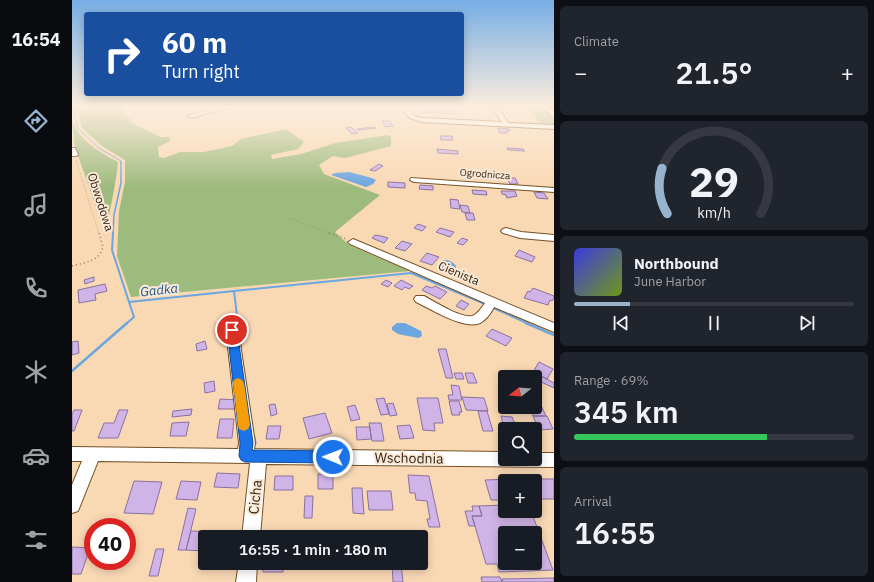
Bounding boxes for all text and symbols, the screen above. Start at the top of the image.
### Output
text: 60 m [162,24,227,61]
text: 16:54 [11,28,61,51]
icon: right [96,28,148,80]
text: Climate [574,33,619,50]
text: 21.5° [675,53,753,92]
text: − [574,58,587,87]
text: + [841,58,854,87]
text: Turn right [162,60,240,83]
icon: directions [22,107,50,135]
text: 29 [689,154,739,208]
street label: Ogrodnicza [459,166,511,182]
street label: Obwodowa [85,171,118,234]
icon: music [22,191,50,219]
text: km/h [697,202,731,221]
text: Northbound [634,254,719,273]
street label: Cienista [436,258,482,289]
text: June Harbor [634,273,706,290]
icon: phone [22,274,50,302]
water label: Gadka [139,280,179,300]
icon: previous [610,312,632,334]
icon: pause [703,312,725,334]
icon: next [796,312,818,334]
pin [215,313,249,347]
icon: arrive [221,319,243,341]
icon: climate [22,358,50,386]
north arrow [498,370,542,414]
map controls [498,370,542,570]
text: Range · 69% [574,372,648,389]
text: 345 km [574,392,679,431]
button: search [498,422,542,466]
position arrow [312,436,354,478]
icon: car [22,442,50,470]
street label: Wschodnia [374,448,444,468]
button: + [498,474,542,518]
street label: Cicha [244,478,266,515]
text: Arrival [574,493,612,510]
text: 16:55 [574,513,656,552]
speed limit sign: 40 [84,518,136,570]
icon: filters [22,526,50,554]
button: − [498,526,542,570]
text: 16:55 · 1 min · 180 m [239,540,387,559]

